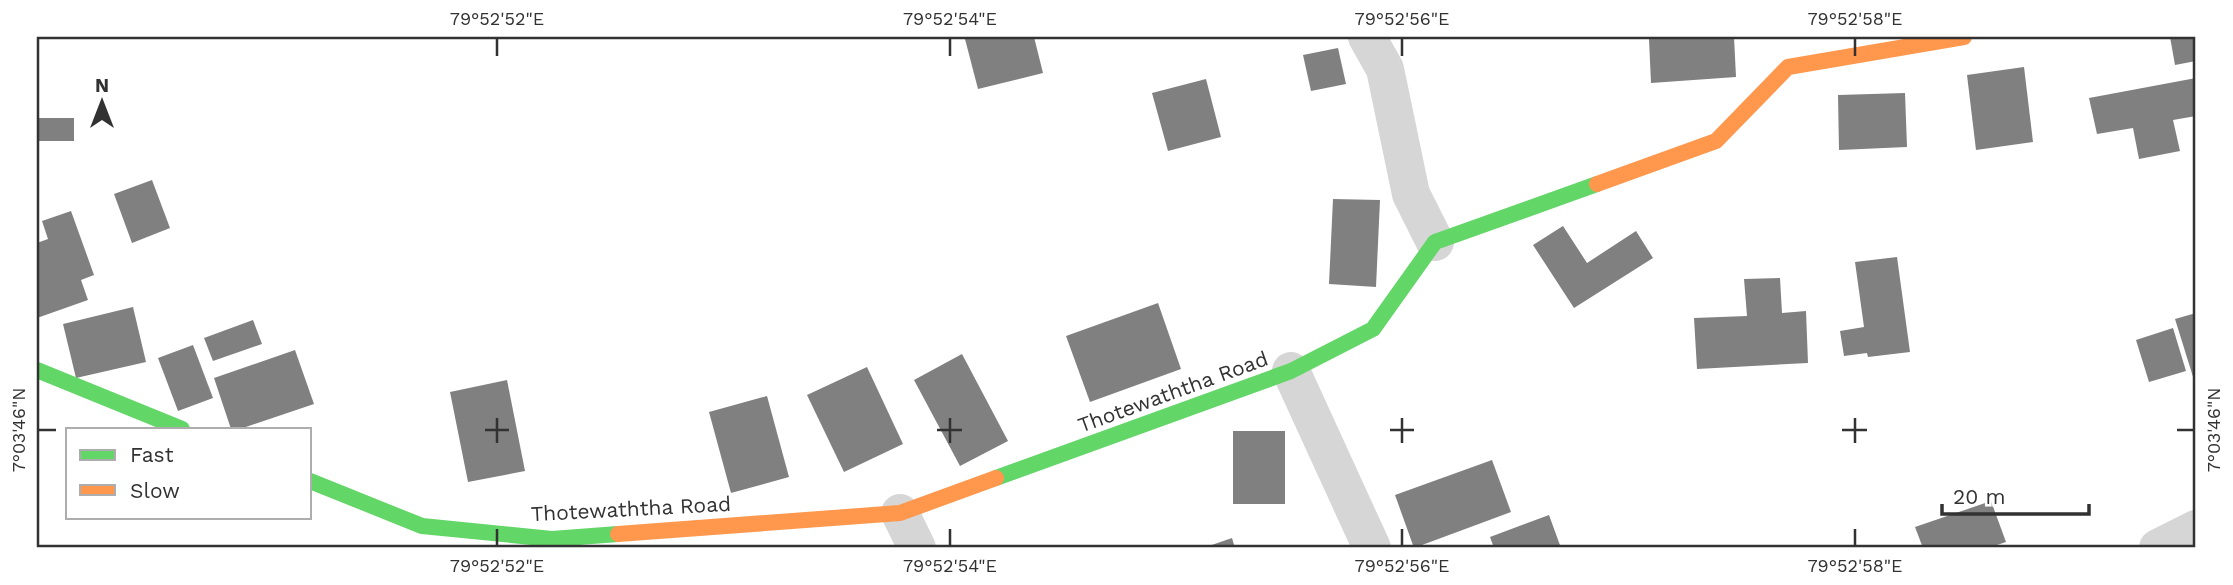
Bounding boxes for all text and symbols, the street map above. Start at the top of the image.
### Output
text: 79°52'52"E [450,8,544,29]
text: 79°52'54"E [903,8,997,29]
text: 79°52'56"E [1355,8,1449,29]
text: 79°52'58"E [1808,8,1902,29]
north arrow [66,66,136,136]
text: N [95,74,109,97]
street label: Thotewaththa Road [1074,346,1271,438]
text: 7°03'46"N [8,388,29,472]
text: 7°03'46"N [2203,388,2224,472]
legend [66,428,312,518]
text: Fast [130,442,174,467]
scale bar [1942,473,2090,517]
text: Slow [130,478,180,503]
text: 20 m [1953,484,2005,509]
street label: Thotewaththa Road [530,491,732,526]
text: 79°52'52"E [450,555,544,576]
text: 79°52'54"E [903,555,997,576]
text: 79°52'56"E [1355,555,1449,576]
text: 79°52'58"E [1808,555,1902,576]

